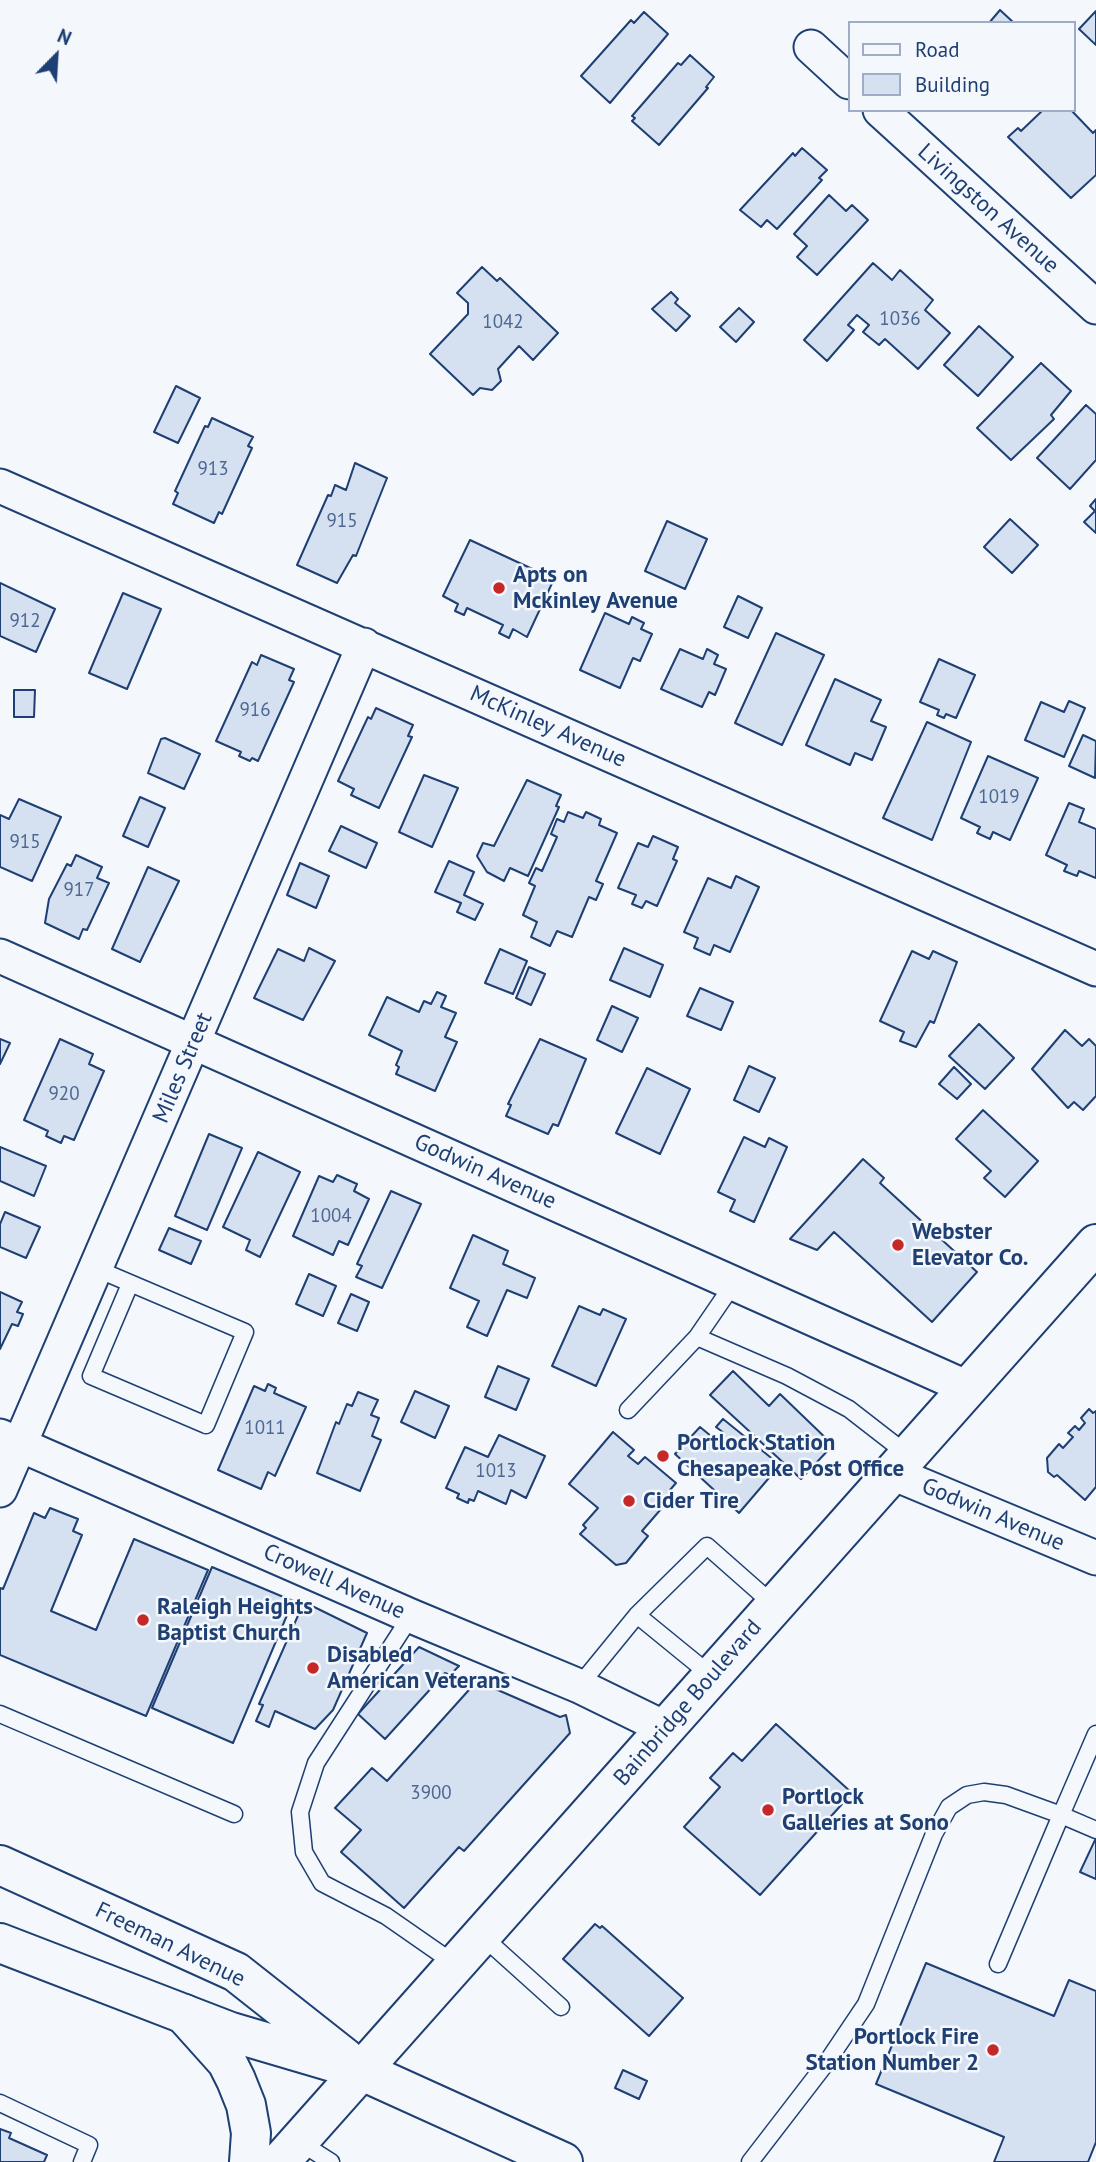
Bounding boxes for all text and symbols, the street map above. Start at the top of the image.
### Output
north arrow [21,21,91,91]
legend [848,21,1075,112]
text: N [54,23,75,50]
text: Road [915,36,959,63]
text: Building [915,71,990,98]
street label: Livingston Avenue [912,138,1064,280]
house number: 1036 [879,309,921,331]
house number: 1042 [482,312,524,334]
house number: 913 [197,459,229,481]
house number: 915 [326,511,358,533]
place label: Apts on Mckinley Avenue [513,561,678,615]
marker: Apts on Mckinley Avenue [491,580,507,596]
house number: 912 [9,611,41,633]
street label: McKinley Avenue [466,680,630,774]
house number: 916 [239,700,271,722]
house number: 1019 [978,787,1020,809]
house number: 915 [9,832,41,854]
house number: 917 [63,880,95,902]
street label: Miles Street [147,1009,219,1127]
house number: 920 [48,1084,80,1106]
street label: Godwin Avenue [410,1128,560,1216]
house number: 1004 [310,1206,352,1228]
place label: Webster Elevator Co. [912,1218,1028,1272]
marker: Webster Elevator Co. [890,1237,906,1253]
house number: 1011 [244,1418,286,1440]
place label: Portlock Station Chesapeake Post Office [677,1429,904,1483]
marker: Portlock Station Chesapeake Post Office [655,1448,671,1464]
house number: 1013 [475,1461,517,1483]
street label: Godwin Avenue [917,1473,1069,1557]
place label: Cider Tire [643,1487,739,1515]
marker: Cider Tire [621,1493,637,1509]
street label: Crowell Avenue [259,1538,409,1626]
place label: Raleigh Heights Baptist Church [157,1593,313,1647]
marker: Raleigh Heights Baptist Church [135,1612,151,1628]
street label: Bainbridge Boulevard [608,1614,768,1792]
place label: Disabled American Veterans [327,1641,510,1695]
marker: Disabled American Veterans [305,1660,321,1676]
house number: 3900 [410,1783,452,1805]
place label: Portlock Galleries at Sono [782,1783,949,1837]
marker: Portlock Galleries at Sono [760,1802,776,1818]
street label: Freeman Avenue [90,1897,250,1993]
place label: Portlock Fire Station Number 2 [806,2023,979,2077]
marker: Portlock Fire Station Number 2 [985,2042,1001,2058]

